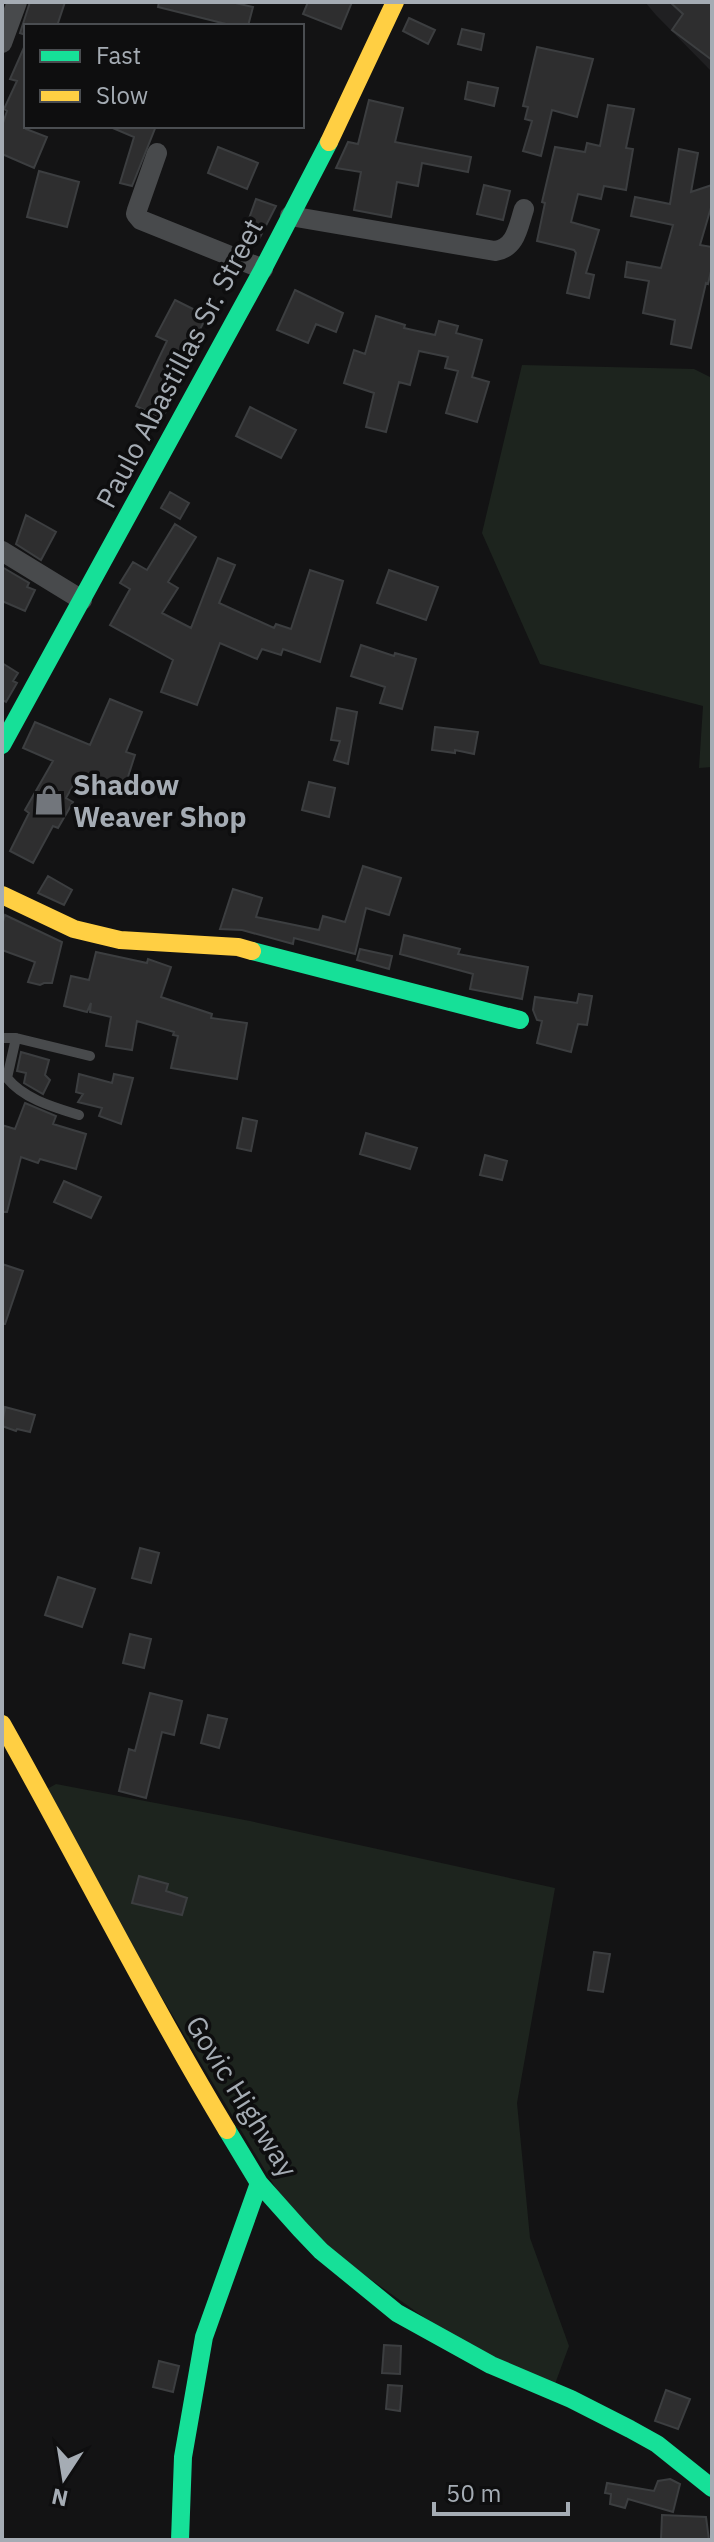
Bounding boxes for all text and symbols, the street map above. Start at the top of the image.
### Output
legend [24,24,304,128]
text: Fast [96,39,141,71]
text: Slow [96,79,148,111]
street label: Paulo Abastillas Sr. Street [87,212,271,514]
place label: Shadow Weaver Shop [73,766,246,835]
shop icon: Shadow Weaver Shop [32,783,66,817]
street label: Govic Highway [178,2008,306,2184]
north arrow [24,2438,104,2518]
scale bar [434,2466,568,2516]
text: 50 m [446,2477,501,2509]
text: N [49,2482,71,2514]

